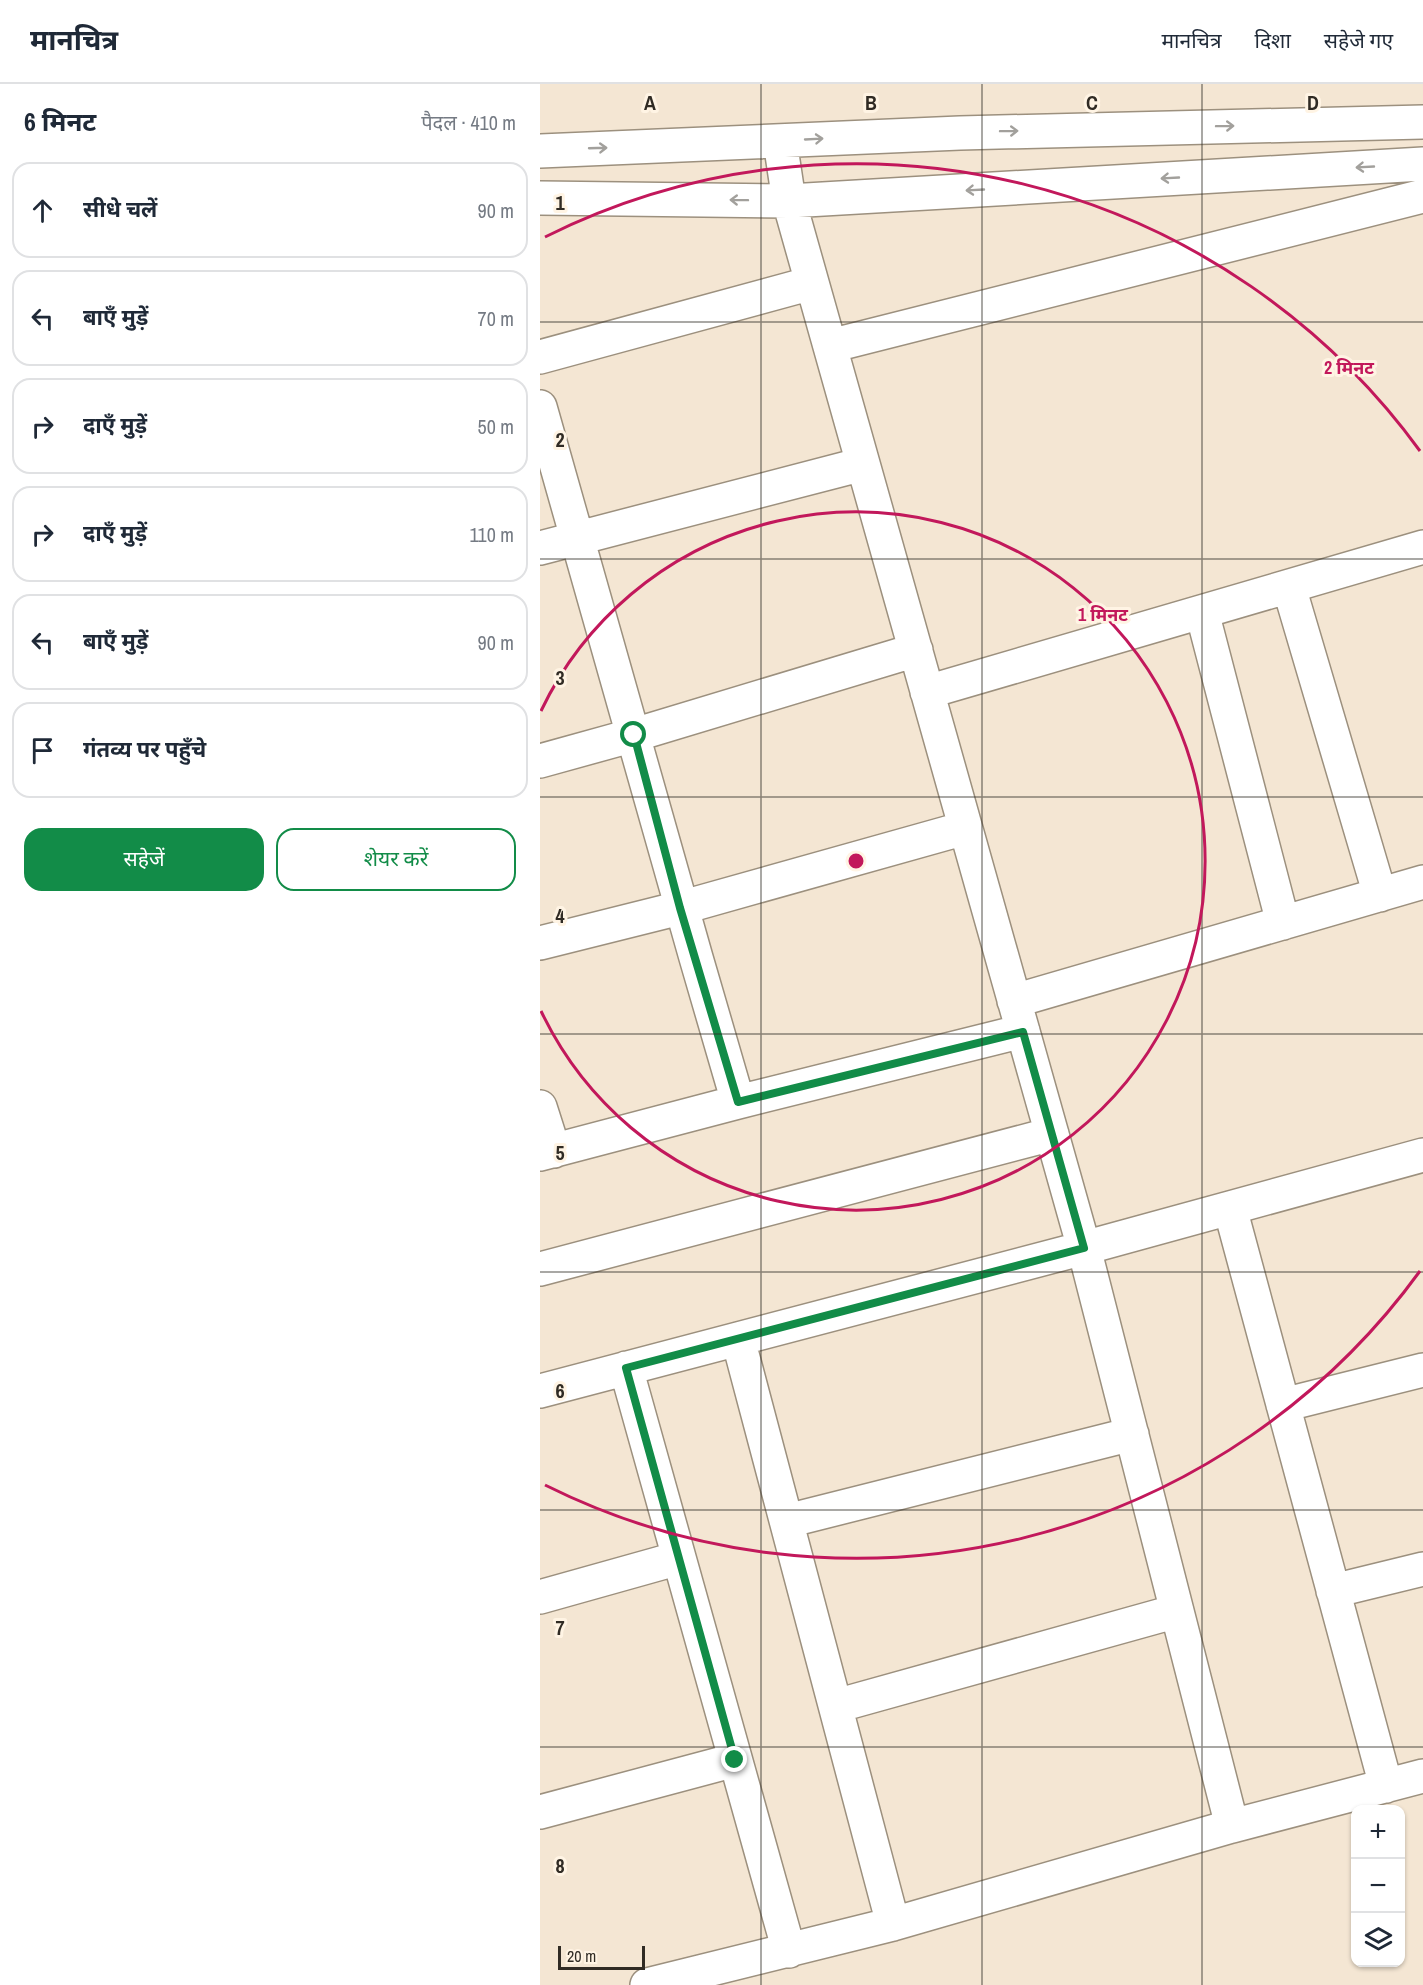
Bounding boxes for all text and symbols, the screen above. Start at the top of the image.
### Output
text: मानचित्र [30,21,118,59]
text: मानचित्र [1162,26,1222,55]
text: दिशा [1255,26,1291,55]
text: सहेजे गए [1324,26,1393,55]
text: A [644,89,656,116]
text: B [865,89,877,116]
text: C [1086,89,1098,116]
text: D [1307,89,1319,116]
text: 6 मिनट [24,104,96,139]
text: पैदल · 410 m [421,109,516,136]
one-way arrow [1215,121,1235,132]
one-way arrow [999,126,1019,137]
one-way arrow [804,134,824,145]
one-way arrow [588,143,608,154]
one-way arrow [1355,162,1375,173]
one-way arrow [1160,173,1180,184]
one-way arrow [966,184,986,195]
text: 1 [555,189,565,216]
icon: ahead [26,194,59,227]
text: सीधे चलें [83,194,157,224]
one-way arrow [729,194,749,206]
text: 90 m [478,197,514,224]
icon: left [26,302,59,335]
text: बाएँ मुड़ें [83,302,148,332]
text: 70 m [478,305,514,332]
text: 2 मिनट [1324,355,1374,380]
icon: right [26,410,59,443]
text: दाएँ मुड़ें [83,410,147,440]
text: 50 m [478,413,514,440]
text: 2 [555,426,565,453]
icon: right [26,518,59,551]
text: दाएँ मुड़ें [83,518,147,548]
text: 110 m [470,521,514,548]
text: 1 मिनट [1078,602,1128,627]
icon: left [26,626,59,659]
text: बाएँ मुड़ें [83,626,148,656]
text: 90 m [478,629,514,656]
text: 3 [555,664,565,691]
route start [620,721,646,747]
icon: arrive [26,734,59,767]
text: गंतव्य पर पहुँचे [83,734,206,764]
button: सहेजें [24,828,264,891]
button: शेयर करें [276,828,516,891]
centre of rings [846,851,866,871]
text: 4 [555,902,565,929]
text: 5 [555,1139,565,1166]
text: 6 [555,1377,565,1404]
text: 7 [555,1614,565,1641]
route end [721,1746,747,1772]
map controls [1351,1805,1405,1967]
button: + [1351,1805,1405,1859]
text: 8 [555,1852,565,1879]
button: − [1351,1859,1405,1913]
button: layers [1351,1913,1405,1967]
scale bar [558,1943,645,1970]
text: 20 m [567,1945,596,1967]

